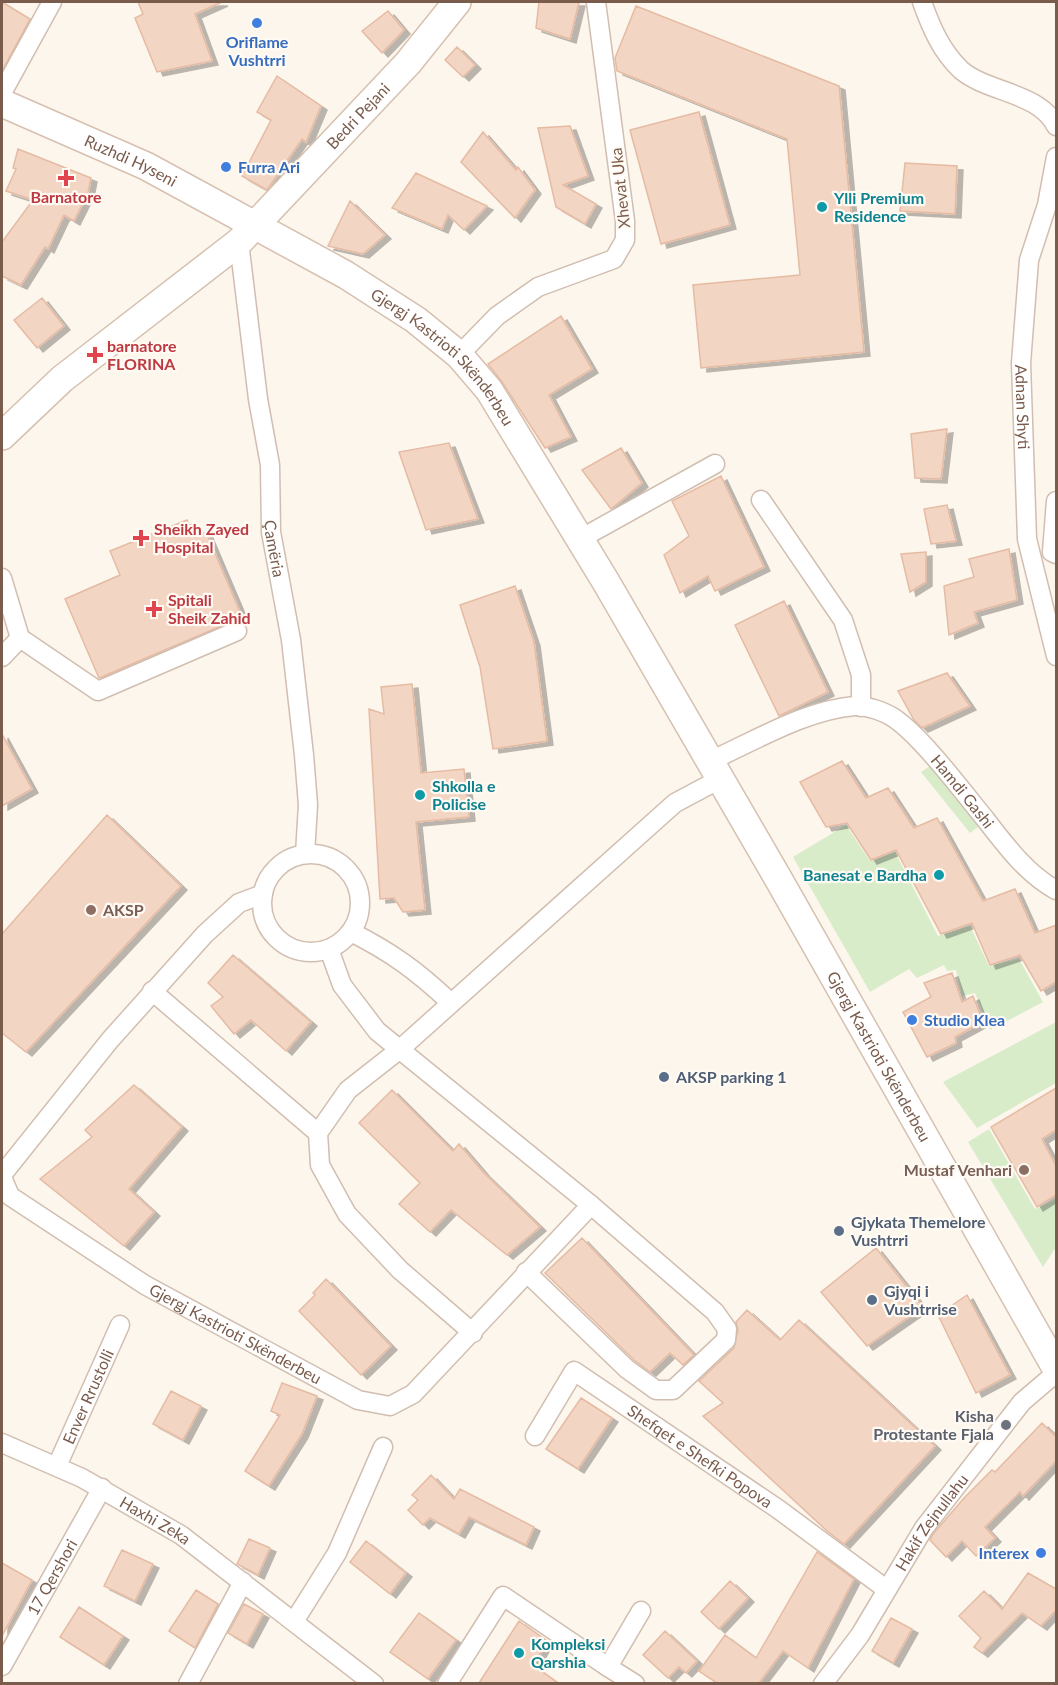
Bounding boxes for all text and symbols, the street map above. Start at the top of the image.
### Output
marker: Oriflame Vushtrri [250,16,264,30]
place label: Oriflame Vushtrri [226,32,289,69]
street label: Bedri Pejani [322,79,393,152]
street label: Ruzhdi Hyseni [82,130,181,190]
street label: Xhevat Uka [606,147,633,229]
place label: Furra Ari [238,157,300,176]
marker: Furra Ari [219,160,233,174]
marker: Barnatore [59,171,73,185]
place label: Barnatore [31,187,102,206]
place label: Ylli Premium Residence [833,188,924,225]
marker: Ylli Premium Residence [815,200,829,214]
street label: Gjergj Kastrioti Skënderbeu [368,284,518,429]
place label: barnatore FLORINA [107,336,177,373]
marker: barnatore FLORINA [88,348,102,362]
street label: Adnan Shyti [1012,364,1034,450]
place label: Sheikh Zayed Hospital [154,519,249,556]
street label: Çamëria [262,520,289,579]
marker: Sheikh Zayed Hospital [132,529,150,547]
place label: Spitali Sheik Zahid [168,590,251,627]
marker: Spitali Sheik Zahid [145,600,163,618]
street label: Hamdi Gashi [927,750,999,832]
place label: Shkolla e Policise [432,776,496,813]
marker: Shkolla e Policise [413,788,427,802]
place label: Banesat e Bardha [803,865,927,884]
marker: Banesat e Bardha [932,868,946,882]
place label: AKSP [102,900,144,919]
marker: AKSP [84,903,98,917]
street label: Gjergj Kastrioti Skënderbeu [824,968,935,1145]
place label: Studio Klea [924,1010,1005,1029]
marker: Studio Klea [905,1013,919,1027]
place label: AKSP parking 1 [675,1067,787,1086]
marker: AKSP parking 1 [657,1070,671,1084]
place label: Mustaf Venhari [904,1160,1012,1179]
marker: Mustaf Venhari [1017,1163,1031,1177]
place label: Gjykata Themelore Vushtrri [850,1212,986,1249]
marker: Gjykata Themelore Vushtrri [832,1224,846,1238]
street label: Gjergj Kastrioti Skënderbeu [146,1279,325,1388]
place label: Gjyqi i Vushtrrise [883,1281,957,1318]
marker: Gjyqi i Vushtrrise [865,1293,879,1307]
street label: Enver Rrustolli [58,1346,117,1447]
street label: Shefqet e Shefki Popova [624,1400,776,1512]
place label: Kisha Protestante Fjala [873,1406,994,1443]
marker: Kisha Protestante Fjala [999,1418,1013,1432]
street label: Hakif Zejnullahu [891,1470,972,1574]
street label: Haxhi Zeka [117,1492,195,1548]
street label: 17 Qershori [23,1535,80,1618]
place label: Interex [979,1543,1030,1562]
marker: Interex [1034,1546,1048,1560]
place label: Kompleksi Qarshia [531,1634,605,1671]
marker: Kompleksi Qarshia [512,1646,526,1660]

